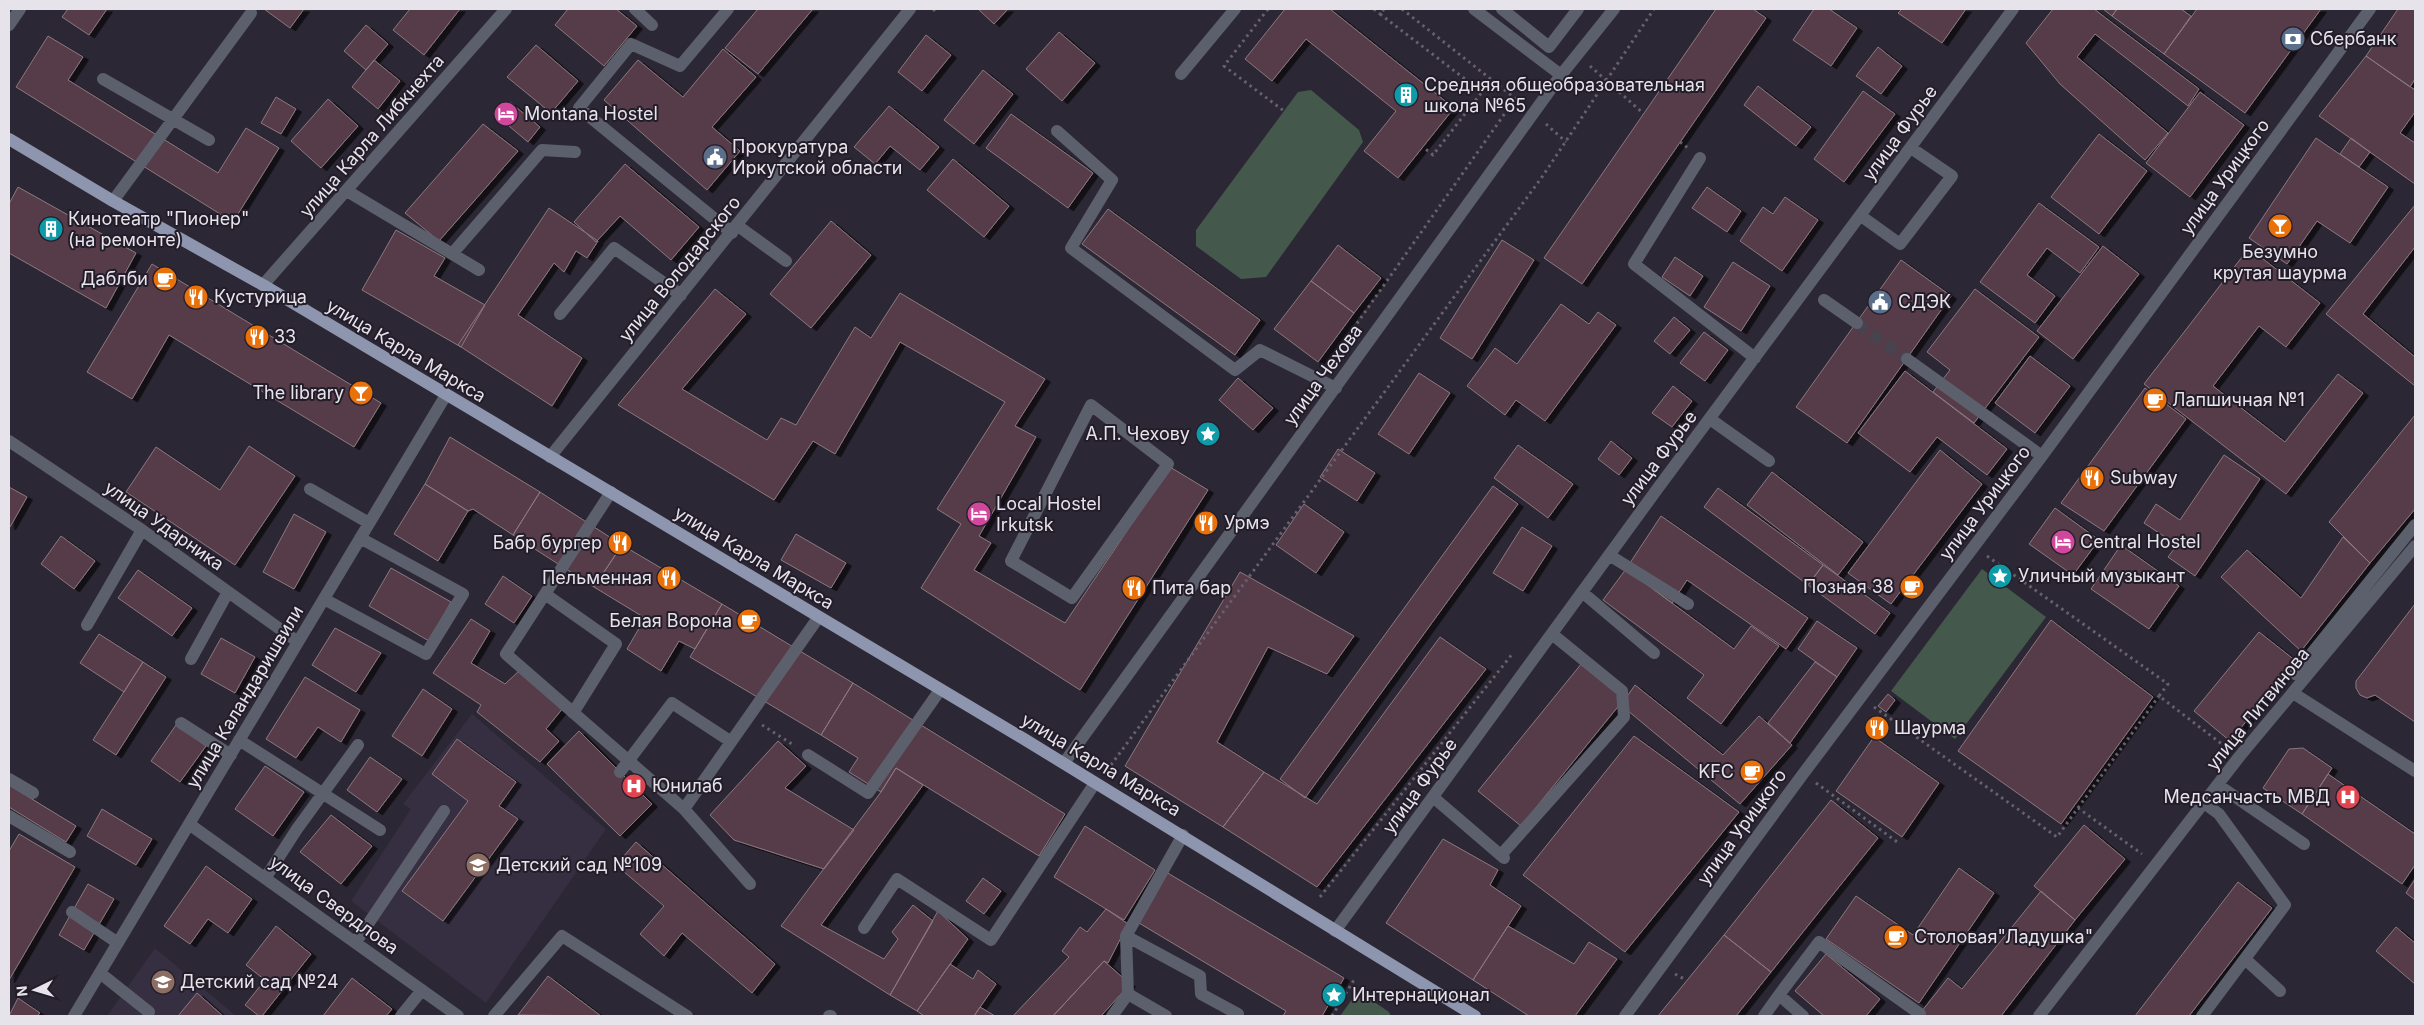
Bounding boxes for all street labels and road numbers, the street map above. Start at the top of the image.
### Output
street label: улица Карла Либкнехта [295,50,448,221]
street label: улица Фурье [1858,81,1941,185]
street label: улица Урицкого [2176,115,2274,239]
street label: улица Володарского [614,192,745,346]
street label: улица Карла Маркса [323,295,490,407]
street label: улица Чехова [1279,320,1366,429]
street label: улица Фурье [1616,406,1701,509]
street label: улица Урицкого [1935,441,2034,564]
street label: улица Ударника [100,477,228,575]
street label: улица Карла Маркса [671,502,838,614]
street label: улица Каландаришвили [182,602,307,792]
street label: улица Литвинова [2202,643,2313,774]
street label: улица Карла Маркса [1018,709,1185,821]
street label: улица Фурье [1378,734,1461,838]
street label: улица Урицкого [1693,765,1791,889]
street label: улица Свердлова [266,851,403,958]

